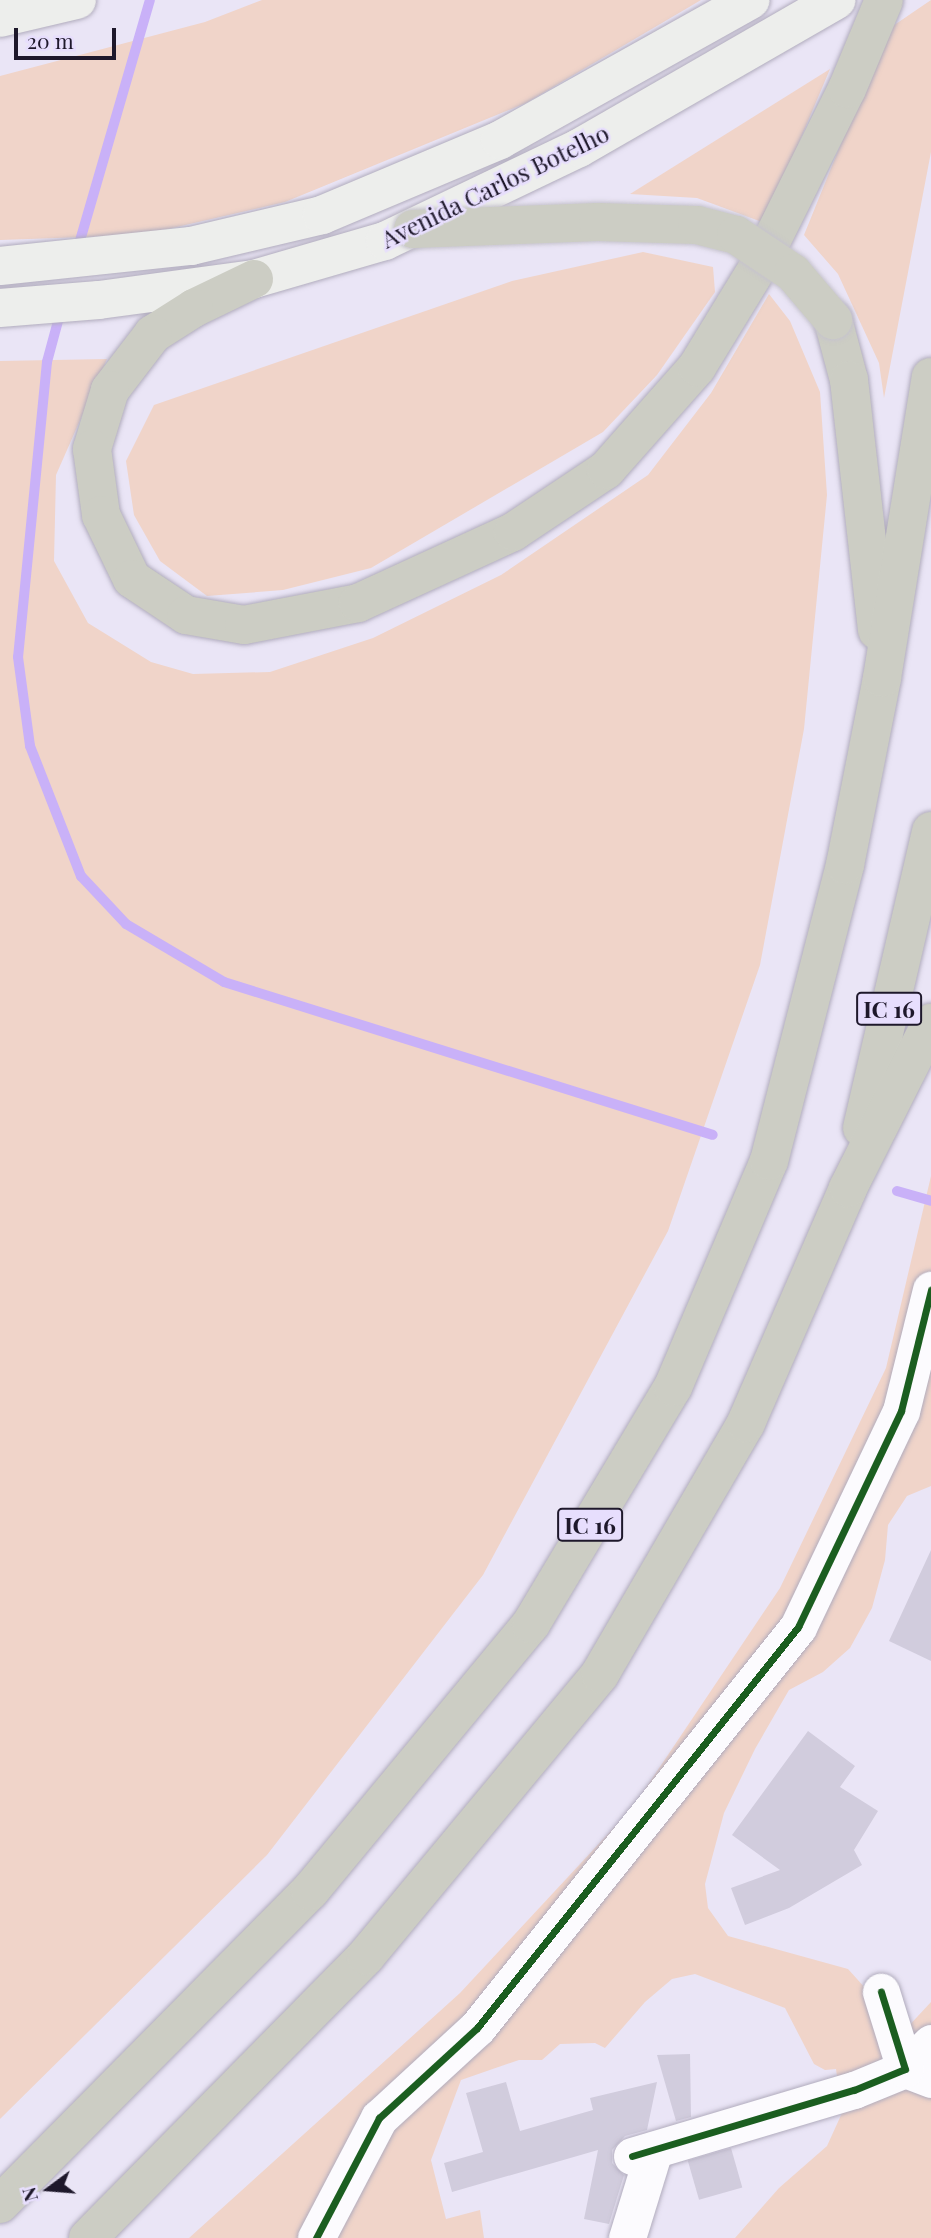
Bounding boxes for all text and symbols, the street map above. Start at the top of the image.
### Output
scale bar [18,14,119,58]
text: 20 m [27,26,74,54]
street label: Avenida Carlos Botelho [376,118,614,254]
road number: IC 16 [856,990,922,1028]
road number: IC 16 [557,1506,623,1544]
north arrow [14,2154,84,2224]
text: N [14,2185,43,2205]

